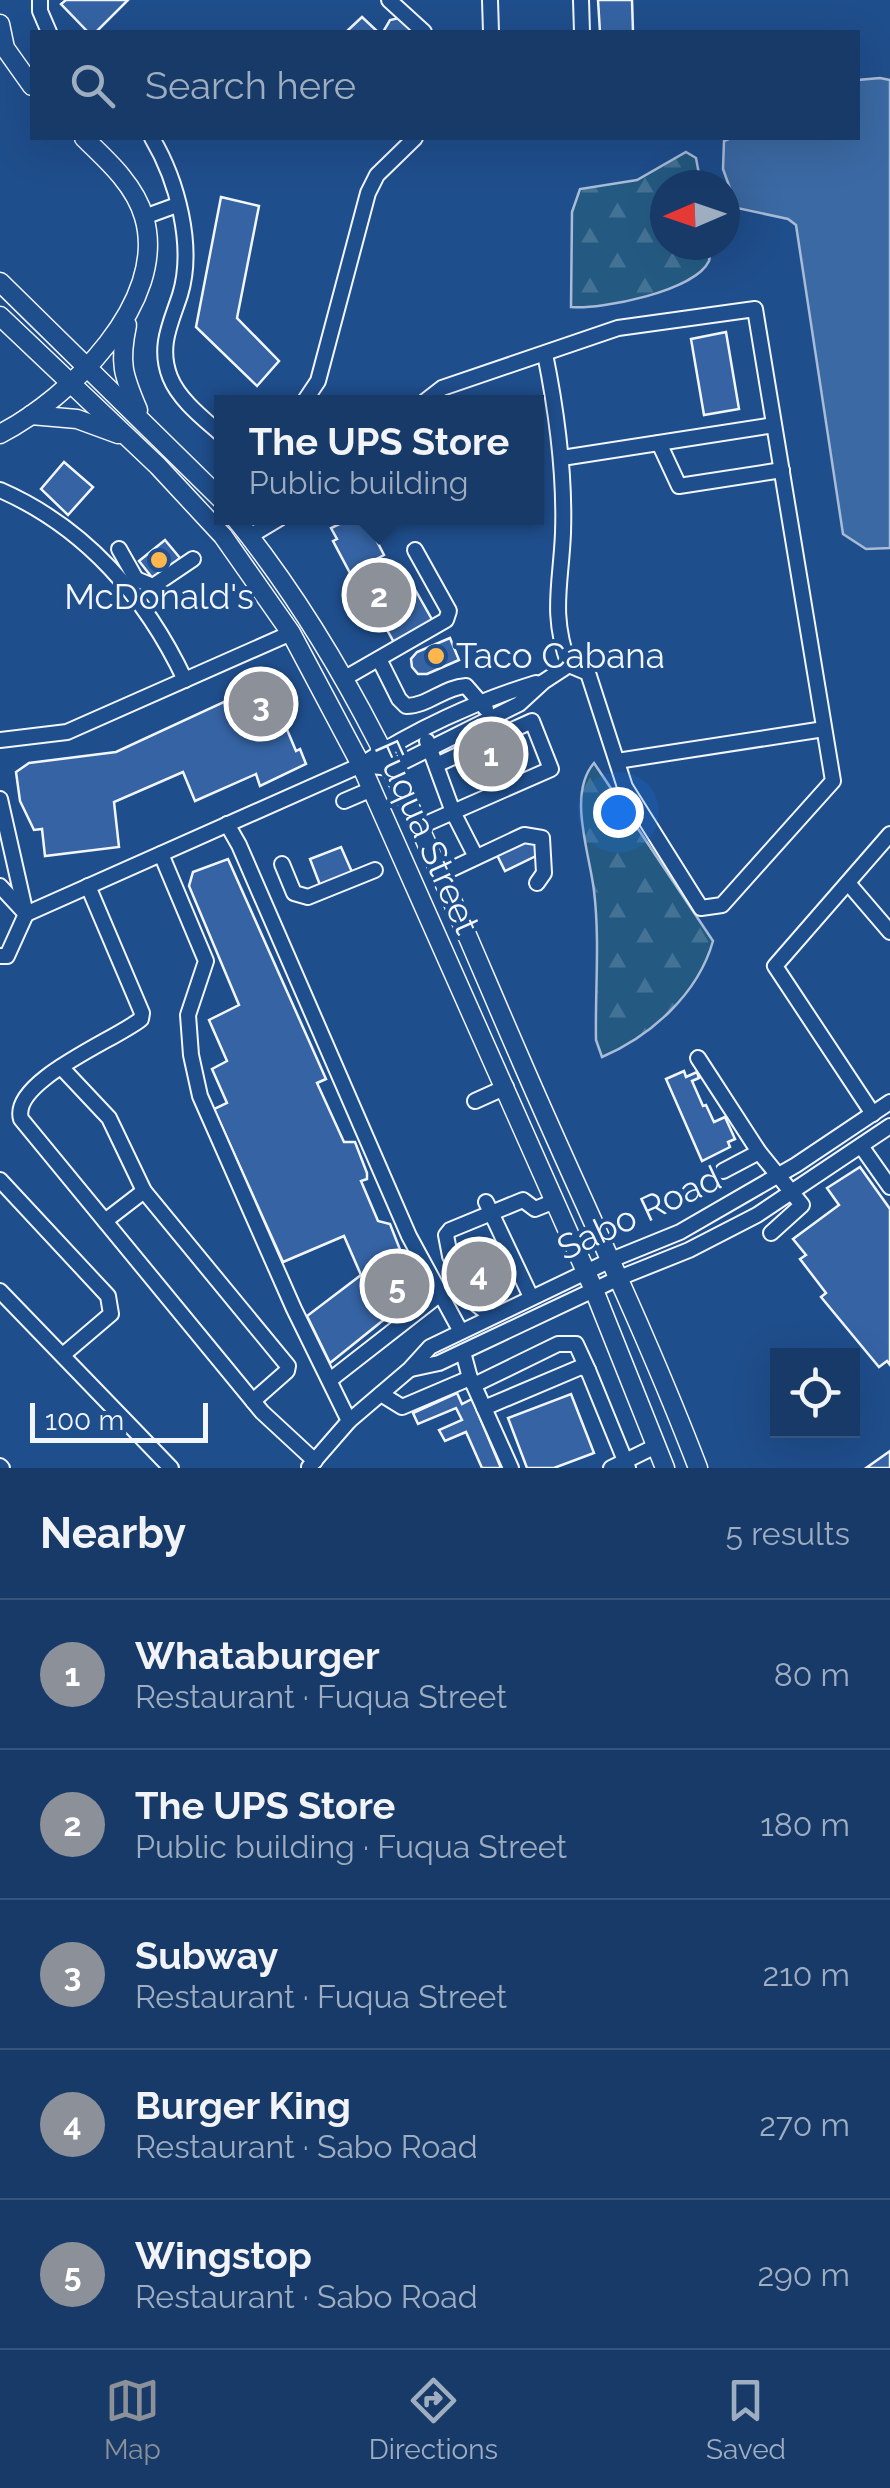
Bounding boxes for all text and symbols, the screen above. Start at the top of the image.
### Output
search box [30,30,860,140]
icon: search [65,58,120,113]
text: Search here [145,63,356,108]
north arrow [650,170,740,260]
popup [214,395,544,525]
text: The UPS Store [249,419,509,464]
text: Public building [249,464,469,501]
marker: McDonald's [148,549,170,571]
pin: 2 [346,558,412,632]
place label: McDonald's [64,576,254,617]
place label: Taco Cabana [456,635,665,676]
marker: Taco Cabana [425,645,447,667]
pin: 3 [228,666,294,742]
pin: 1 [458,716,524,792]
street label: Fuqua Street [366,734,489,940]
your location [593,787,644,838]
street label: Sabo Road [551,1157,727,1268]
pin: 4 [446,1236,512,1312]
pin: 5 [364,1248,430,1324]
map controls [770,1348,860,1438]
button: locate [770,1348,860,1438]
scale bar [30,1398,208,1442]
text: 100 m [45,1404,124,1437]
text: Nearby [40,1509,186,1558]
text: 5 results [726,1515,850,1552]
text: Whataburger [135,1633,380,1678]
text: 1 [65,1656,80,1693]
text: 80 m [774,1656,850,1693]
text: Restaurant · Fuqua Street [135,1678,507,1715]
text: The UPS Store [135,1783,395,1828]
text: 2 [63,1806,82,1843]
text: 180 m [760,1806,850,1843]
text: Public building · Fuqua Street [135,1828,567,1865]
text: Subway [135,1933,278,1978]
text: 3 [64,1956,81,1993]
text: 210 m [762,1956,850,1993]
text: Restaurant · Fuqua Street [135,1978,507,2015]
text: Burger King [135,2083,351,2128]
text: 4 [63,2106,82,2143]
text: 270 m [759,2106,850,2143]
text: Restaurant · Sabo Road [135,2128,478,2165]
text: Wingstop [135,2233,312,2278]
text: 5 [64,2256,81,2293]
text: 290 m [757,2256,850,2293]
text: Restaurant · Sabo Road [135,2278,478,2315]
tab: Map [104,2373,161,2466]
tab: Directions [369,2373,498,2466]
tab: Saved [706,2373,786,2466]

